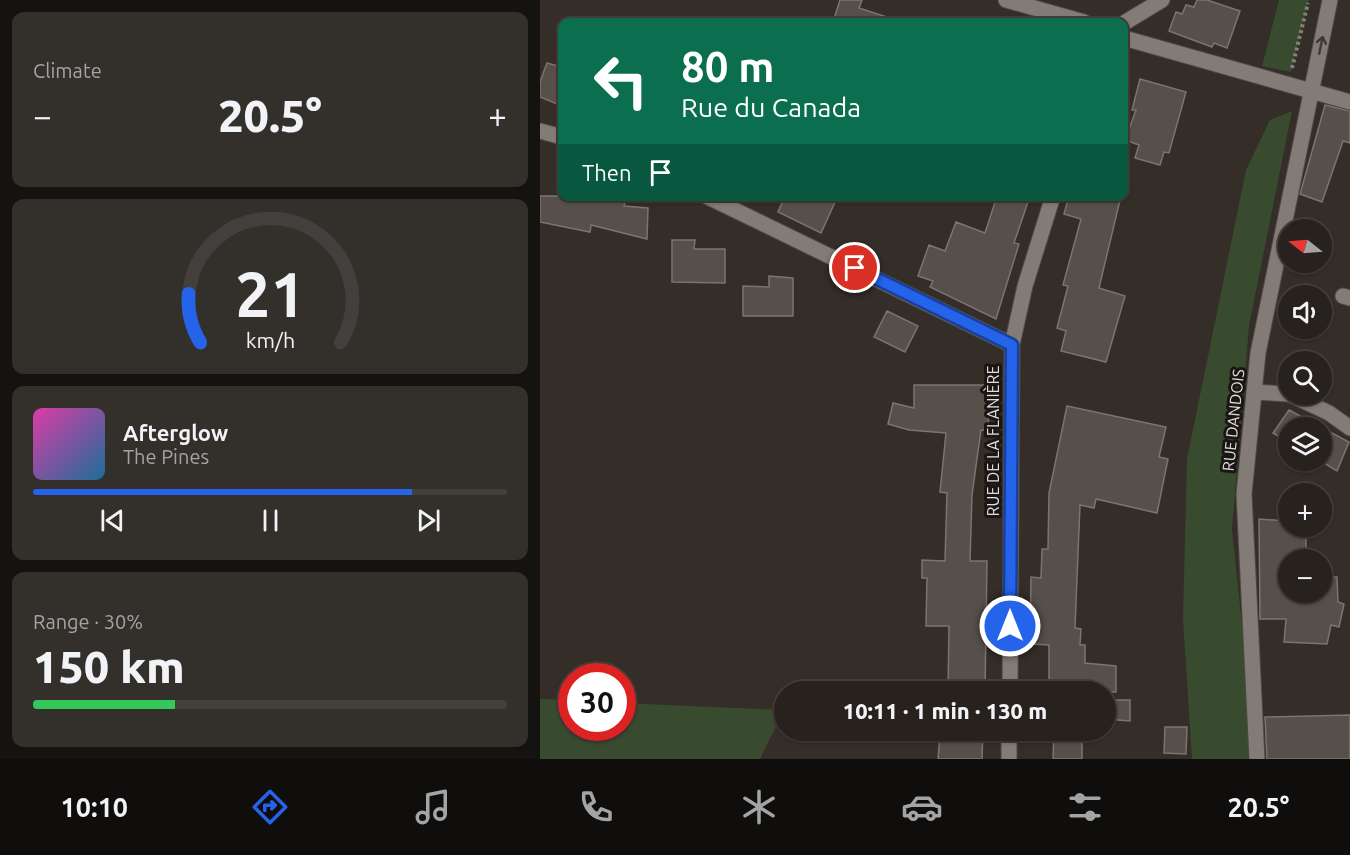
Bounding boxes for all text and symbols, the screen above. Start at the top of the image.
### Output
one-way arrow [1315,35,1327,54]
icon: left [582,42,660,120]
text: 80 m [681,43,775,90]
text: Climate [33,59,102,82]
text: 20.5° [218,90,322,141]
text: Rue du Canada [681,92,861,122]
text: − [33,97,52,134]
text: + [488,97,507,134]
icon: arrive [644,156,677,189]
text: Then [582,160,632,185]
north arrow [1278,219,1332,273]
map controls [1278,219,1332,603]
pin [829,242,880,293]
icon: arrive [838,251,871,284]
text: 21 [235,259,305,329]
button: sound [1278,285,1332,339]
text: km/h [245,329,295,353]
button: search [1278,351,1332,405]
street label: RUE DE LA FLANIÈRE [982,365,1002,517]
street label: RUE DANDOIS [1219,368,1247,472]
button: layers [1278,417,1332,471]
text: Afterglow [123,420,228,445]
text: The Pines [123,445,209,468]
button: + [1278,483,1332,537]
icon: previous [96,504,129,537]
icon: pause [254,504,287,537]
icon: next [412,504,445,537]
button: − [1278,549,1332,603]
position arrow [978,594,1042,658]
text: Range · 30% [33,610,143,633]
text: 150 km [33,641,185,692]
speed limit sign: 30 [558,663,636,741]
text: 10:11 · 1 min · 130 m [843,698,1047,723]
icon: directions [249,786,291,828]
icon: music [412,786,454,828]
icon: phone [575,786,617,828]
icon: climate [738,786,780,828]
icon: car [901,786,943,828]
icon: filters [1064,786,1106,828]
text: 10:10 [61,792,128,822]
text: 20.5° [1228,792,1289,822]

